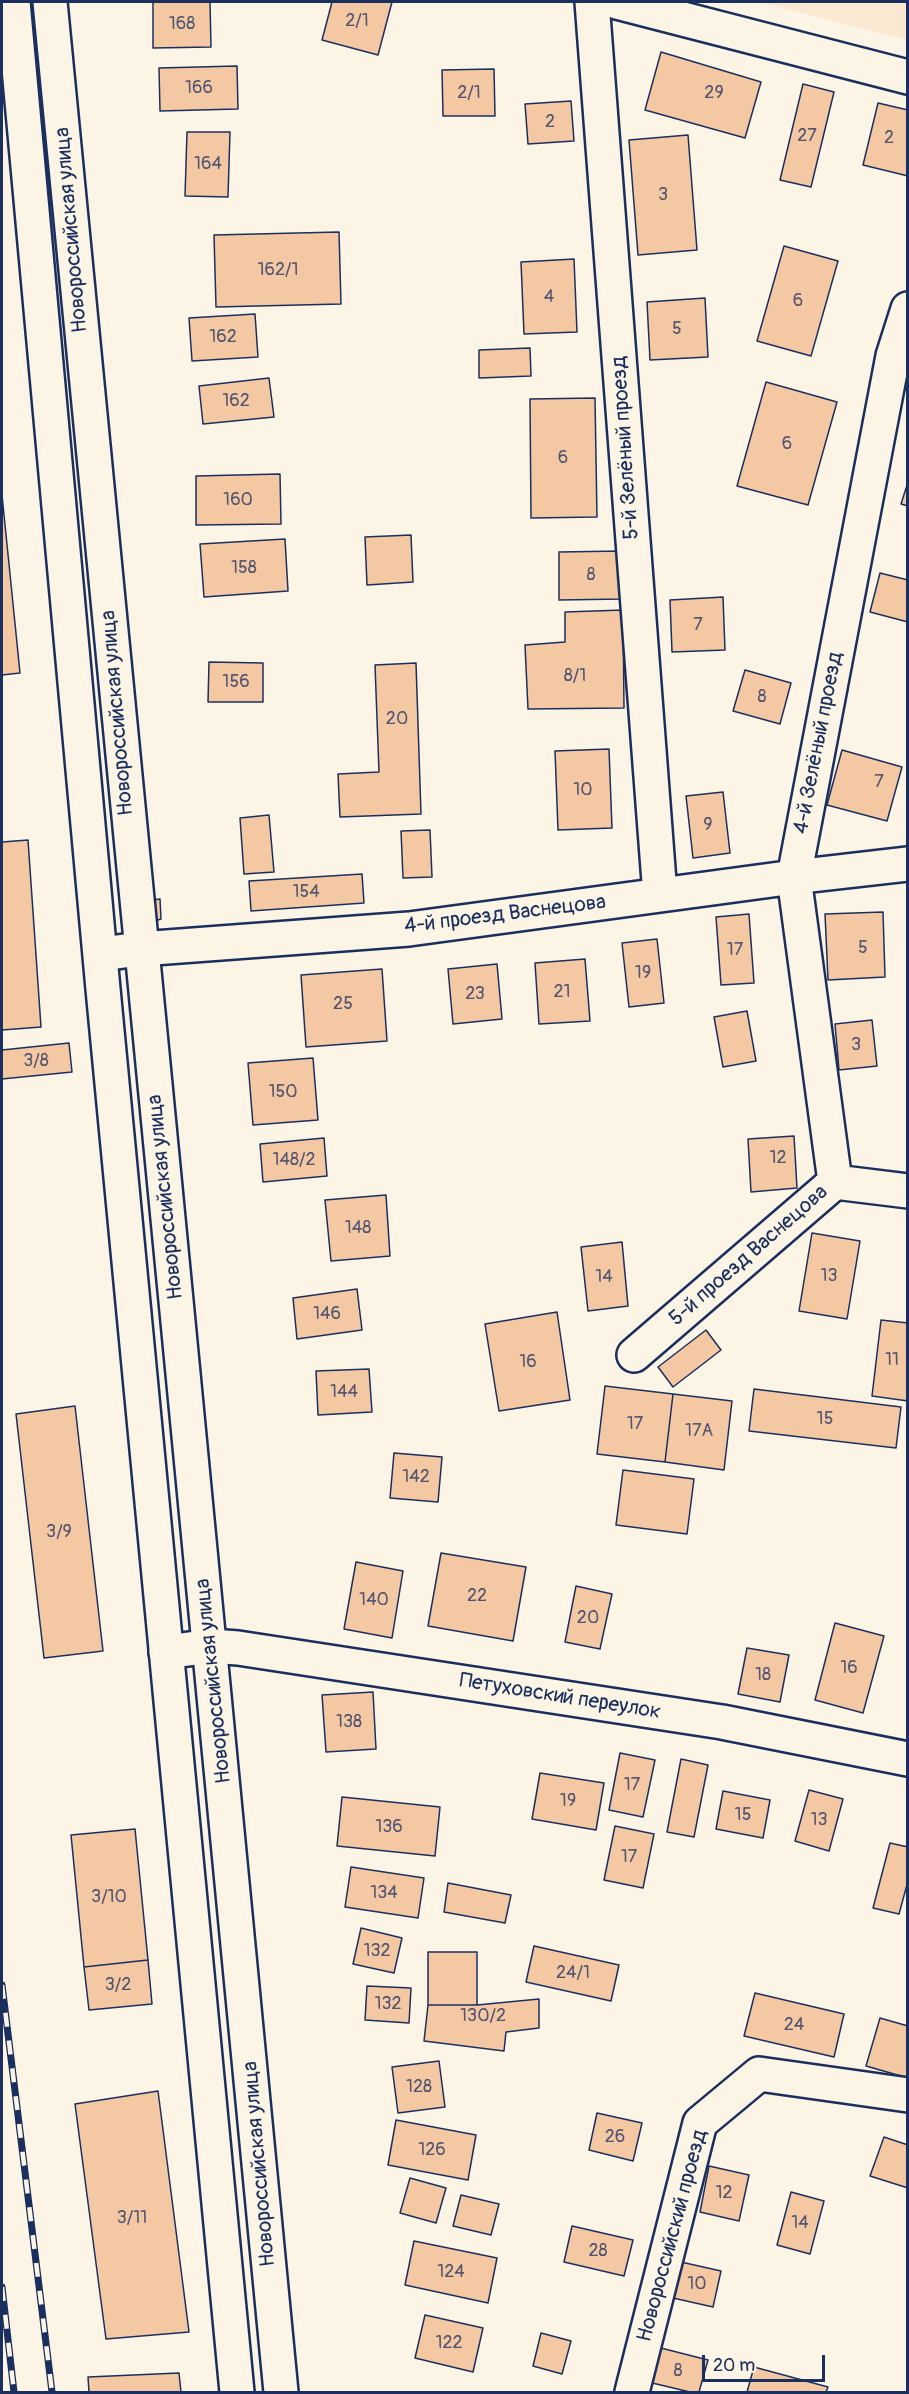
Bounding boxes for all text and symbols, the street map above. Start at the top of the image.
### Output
house number: 2/1 [345,10,369,32]
house number: 168 [169,13,195,35]
house number: 166 [185,77,213,99]
house number: 2/1 [457,82,481,104]
house number: 29 [704,82,724,104]
house number: 2 [545,111,555,133]
house number: 27 [797,125,817,147]
street label: Новороссийская улица [50,126,94,334]
house number: 2 [884,127,894,149]
house number: 164 [194,153,222,175]
house number: 3 [658,184,668,206]
house number: 162/1 [257,259,299,281]
house number: 4 [544,286,554,308]
house number: 6 [793,290,803,312]
house number: 5 [672,318,682,340]
house number: 162 [209,326,237,348]
street label: 5-й Зелёный проезд [607,355,645,541]
house number: 162 [222,390,250,412]
house number: 6 [782,433,792,455]
house number: 6 [558,447,568,469]
house number: 160 [223,489,253,511]
house number: 158 [231,557,257,579]
house number: 8 [586,564,596,586]
street label: Новороссийская улица [96,609,140,817]
house number: 7 [693,614,703,636]
street label: 4-й Зелёный проезд [789,650,849,836]
house number: 8/1 [564,665,586,687]
house number: 156 [222,671,250,693]
house number: 8 [757,686,767,708]
house number: 20 [386,708,408,730]
house number: 7 [874,771,884,793]
house number: 10 [573,779,593,801]
house number: 9 [703,814,713,836]
house number: 154 [292,881,320,903]
street label: 4-й проезд Васнецова [403,890,607,940]
house number: 5 [858,937,868,959]
house number: 17 [727,939,743,961]
house number: 19 [635,962,651,984]
house number: 21 [553,981,571,1003]
house number: 23 [465,983,485,1005]
house number: 25 [333,993,353,1015]
house number: 3 [851,1034,861,1056]
house number: 3/8 [23,1050,49,1072]
house number: 150 [268,1081,298,1103]
street label: Новороссийская улица [143,1093,189,1301]
house number: 12 [769,1147,787,1169]
house number: 148/2 [272,1149,316,1171]
street label: 5-й проезд Васнецова [664,1180,834,1332]
house number: 148 [345,1217,371,1239]
house number: 13 [820,1265,838,1287]
house number: 14 [595,1266,613,1288]
house number: 146 [313,1303,341,1325]
house number: 11 [885,1349,899,1371]
house number: 16 [519,1351,537,1373]
house number: 144 [330,1381,358,1403]
house number: 15 [817,1408,833,1430]
house number: 17 [627,1413,643,1435]
house number: 17А [685,1420,713,1442]
house number: 142 [402,1466,430,1488]
house number: 3/9 [46,1521,72,1543]
street label: Новороссийская улица [191,1577,237,1785]
house number: 22 [467,1585,487,1607]
house number: 140 [359,1589,389,1611]
house number: 20 [577,1607,599,1629]
house number: 16 [840,1657,858,1679]
house number: 18 [755,1664,771,1686]
street label: Петуховский переулок [458,1669,662,1725]
house number: 138 [336,1711,362,1733]
house number: 17 [624,1774,640,1796]
house number: 19 [560,1790,576,1812]
house number: 15 [735,1804,751,1826]
house number: 13 [810,1809,828,1831]
house number: 136 [375,1816,403,1838]
house number: 17 [621,1846,637,1868]
house number: 134 [370,1882,398,1904]
house number: 3/10 [91,1886,127,1908]
house number: 132 [363,1940,391,1962]
house number: 24/1 [556,1962,590,1984]
house number: 3/2 [105,1974,131,1996]
house number: 132 [374,1993,402,2015]
house number: 130/2 [460,2005,506,2027]
house number: 24 [784,2014,804,2036]
street label: Новороссийская улица [238,2060,282,2268]
house number: 128 [406,2076,432,2098]
house number: 26 [605,2126,625,2148]
street label: Новороссийский проезд [633,2127,713,2345]
house number: 126 [418,2139,446,2161]
house number: 12 [715,2182,733,2204]
house number: 3/11 [117,2207,147,2229]
house number: 14 [791,2212,809,2234]
house number: 28 [588,2240,608,2262]
house number: 124 [437,2261,465,2283]
house number: 10 [687,2273,707,2295]
house number: 122 [435,2332,463,2354]
scale bar [705,2343,828,2381]
text: 20 m [713,2354,755,2377]
house number: 8 [673,2360,683,2382]

